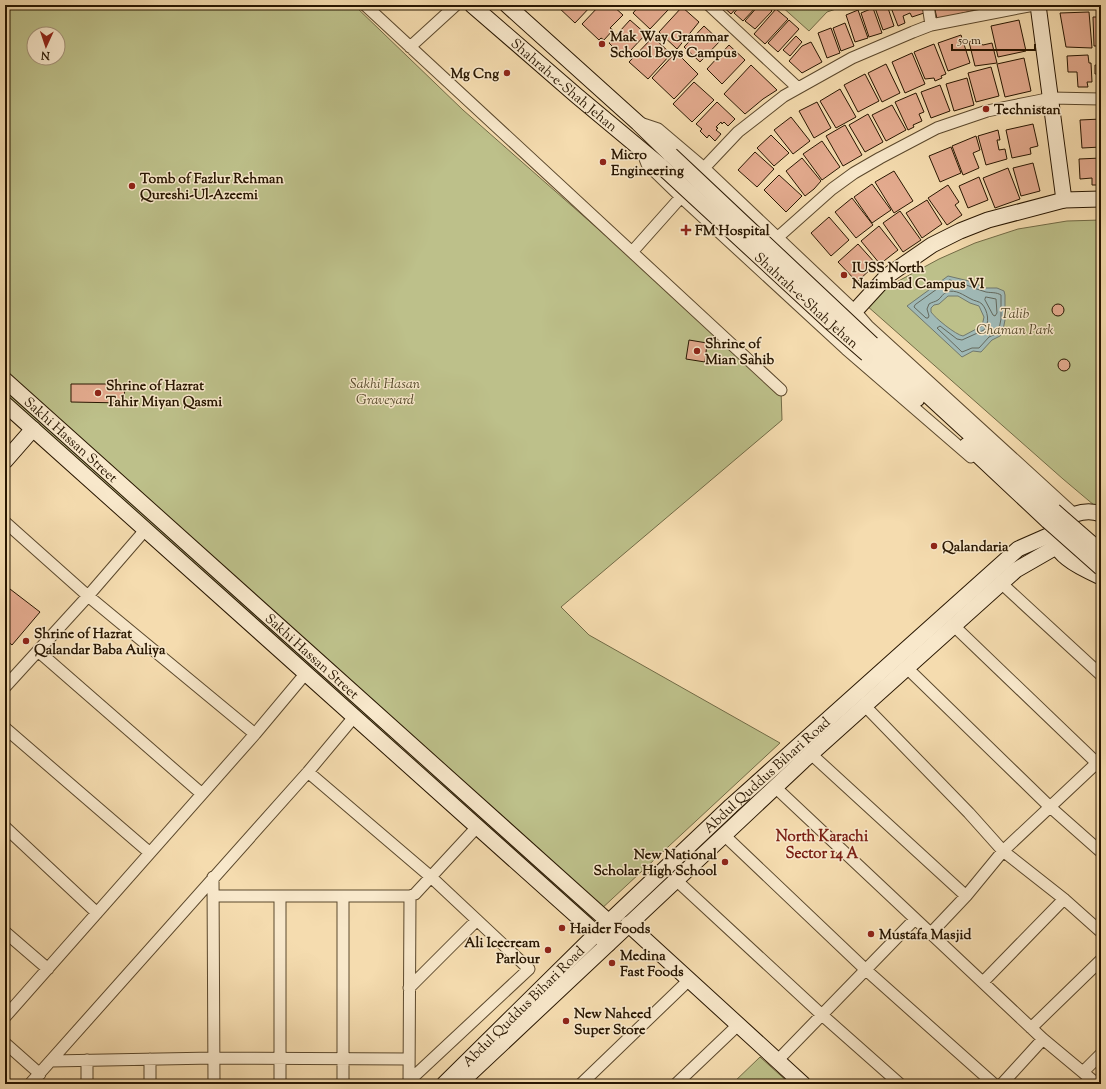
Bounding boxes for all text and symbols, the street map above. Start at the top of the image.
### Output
north arrow [26,26,66,66]
scale bar [952,26,1035,52]
place label: Mak Way Grammar School Boys Campus [610,28,737,64]
text: 50 m [957,32,981,50]
street label: Shahrah-e-Shah Jehan [505,35,621,137]
marker: Mak Way Grammar School Boys Campus [597,39,607,49]
text: N [41,47,51,63]
place label: Mg Cng [450,65,499,85]
marker: Mg Cng [502,68,512,78]
place label: Technistan [994,101,1062,121]
marker: Technistan [981,104,991,114]
place label: Micro Engineering [611,146,684,182]
marker: Micro Engineering [598,157,608,167]
place label: Tomb of Fazlur Rehman Qureshi-Ul-Azeemi [140,170,285,206]
marker: Tomb of Fazlur Rehman Qureshi-Ul-Azeemi [127,181,137,191]
place label: FM Hospital [695,222,770,242]
marker: FM Hospital [680,224,692,236]
street label: Shahrah-e-Shah Jehan [749,249,862,354]
place label: IUSS North Nazimbad Campus VI [852,259,985,295]
marker: IUSS North Nazimbad Campus VI [839,270,849,280]
park label: Talib Chaman Park [976,305,1054,341]
place label: Shrine of Mian Sahib [705,335,774,371]
marker: Shrine of Mian Sahib [692,346,702,356]
park label: Sakhi Hasan Graveyard [350,375,421,411]
place label: Shrine of Hazrat Tahir Miyan Qasmi [106,377,222,413]
marker: Shrine of Hazrat Tahir Miyan Qasmi [93,388,103,398]
street label: Sakhi Hassan Street [19,393,121,489]
place label: Qalandaria [942,538,1009,558]
marker: Qalandaria [929,541,939,551]
street label: Sakhi Hassan Street [260,610,363,705]
place label: Shrine of Hazrat Qalandar Baba Auliya [34,625,166,661]
marker: Shrine of Hazrat Qalandar Baba Auliya [21,636,31,646]
street label: Abdul Quddus Bihari Road [700,713,836,839]
district label: North Karachi Sector 14 A [776,827,869,865]
place label: New National Scholar High School [593,846,717,882]
marker: New National Scholar High School [720,857,730,867]
place label: Haider Foods [570,920,651,940]
marker: Haider Foods [557,923,567,933]
place label: Mustafa Masjid [879,926,971,946]
marker: Mustafa Masjid [866,929,876,939]
place label: Ali Icecream Parlour [464,934,541,970]
street label: Abdul Quddus Bihari Road [459,942,590,1072]
marker: Ali Icecream Parlour [543,945,553,955]
place label: Medina Fast Foods [620,947,684,983]
marker: Medina Fast Foods [607,958,617,968]
place label: New Naheed Super Store [574,1005,651,1041]
marker: New Naheed Super Store [561,1016,571,1026]

